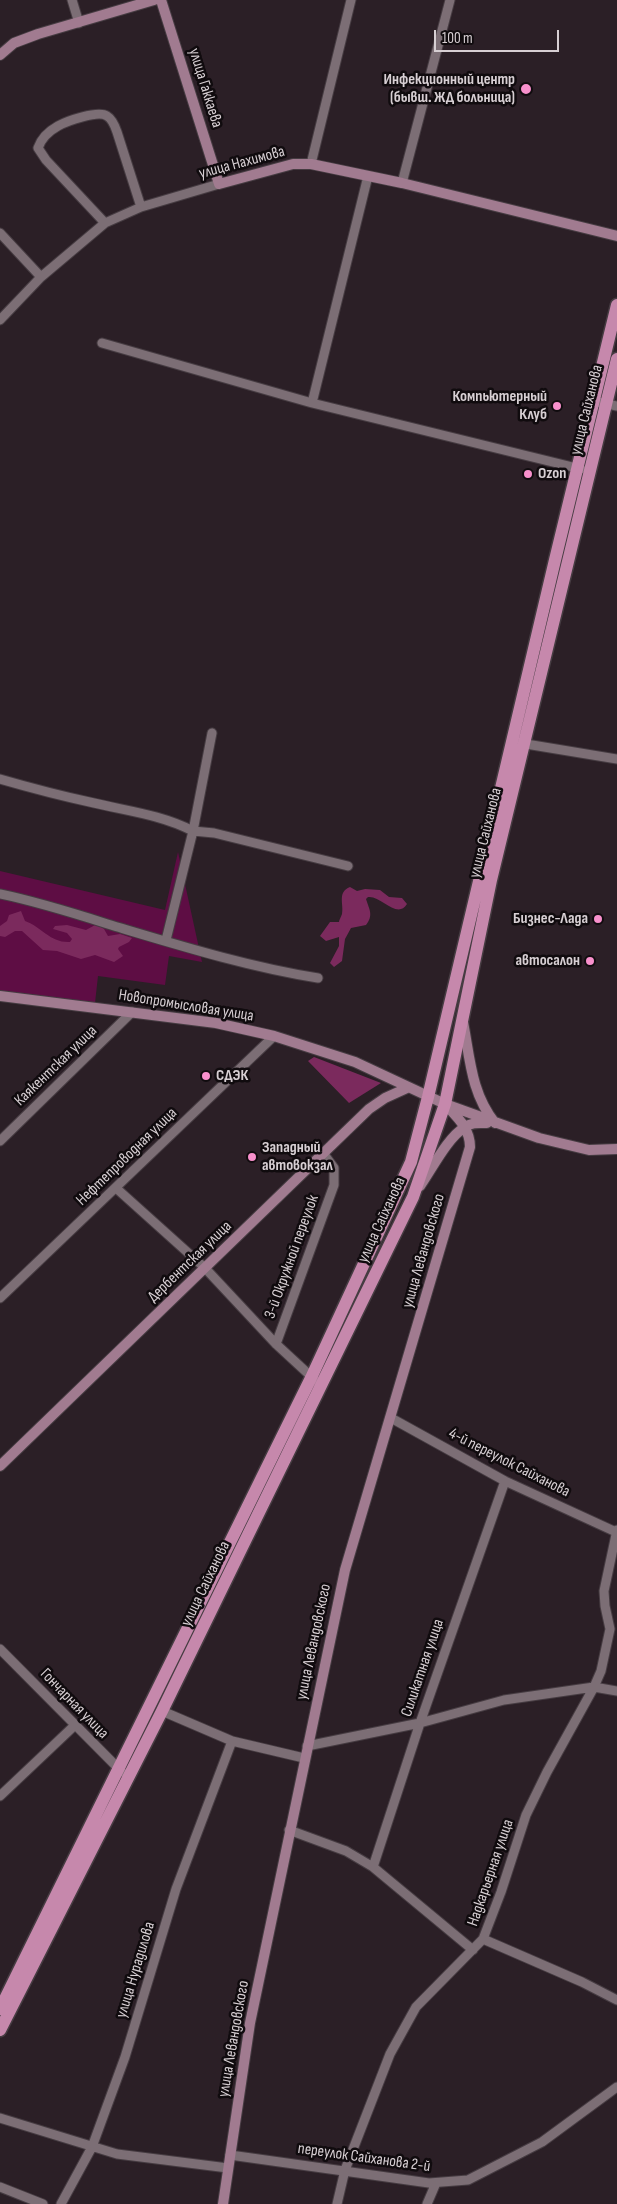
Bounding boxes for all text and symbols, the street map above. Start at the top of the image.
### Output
scale bar [437,20,562,52]
text: 100 m [442,29,473,48]
street label: улица Гаккаева [184,46,226,130]
place label: Инфекционный центр (бывш. ЖД больница) [384,70,515,108]
marker: Инфекционный центр (бывш. ЖД больница) [519,82,533,96]
street label: улица Нахимова [197,142,287,184]
street label: улица Сайханова [567,363,607,457]
place label: Компьютерный Клуб [452,387,547,425]
marker: Компьютерный Клуб [551,400,563,412]
place label: Ozon [538,464,566,484]
marker: Ozon [522,468,534,480]
street label: улица Сайханова [466,786,506,880]
place label: Бизнес-Лада [513,909,588,929]
marker: Бизнес-Лада [592,913,604,925]
place label: автосалон [516,951,580,971]
marker: автосалон [584,955,596,967]
street label: Новопромысловая улица [117,986,255,1026]
street label: Каякентская улица [11,1022,101,1110]
place label: СДЭК [216,1066,248,1086]
marker: СДЭК [200,1070,212,1082]
street label: Нефтепроводная улица [73,1104,181,1210]
place label: Западный автовокзал [262,1138,333,1176]
marker: Западный автовокзал [246,1151,258,1163]
street label: улица Сайханова [354,1174,410,1266]
street label: 3-й Окружной переулок [261,1192,323,1322]
street label: улица Левандовского [399,1192,449,1310]
street label: Дербентская улица [144,1217,236,1307]
street label: 4-й переулок Сайханова [445,1424,573,1502]
street label: улица Сайханова [177,1538,235,1630]
street label: улица Левандовского [292,1582,336,1702]
street label: Силикатная улица [397,1617,449,1719]
street label: Гончарная улица [36,1665,112,1743]
street label: Надкарьерная улица [464,1817,518,1929]
street label: улица Нурадилова [112,1920,160,2020]
street label: улица Левандовского [214,1979,254,2099]
street label: переулок Сайханова 2-й [297,2139,431,2177]

